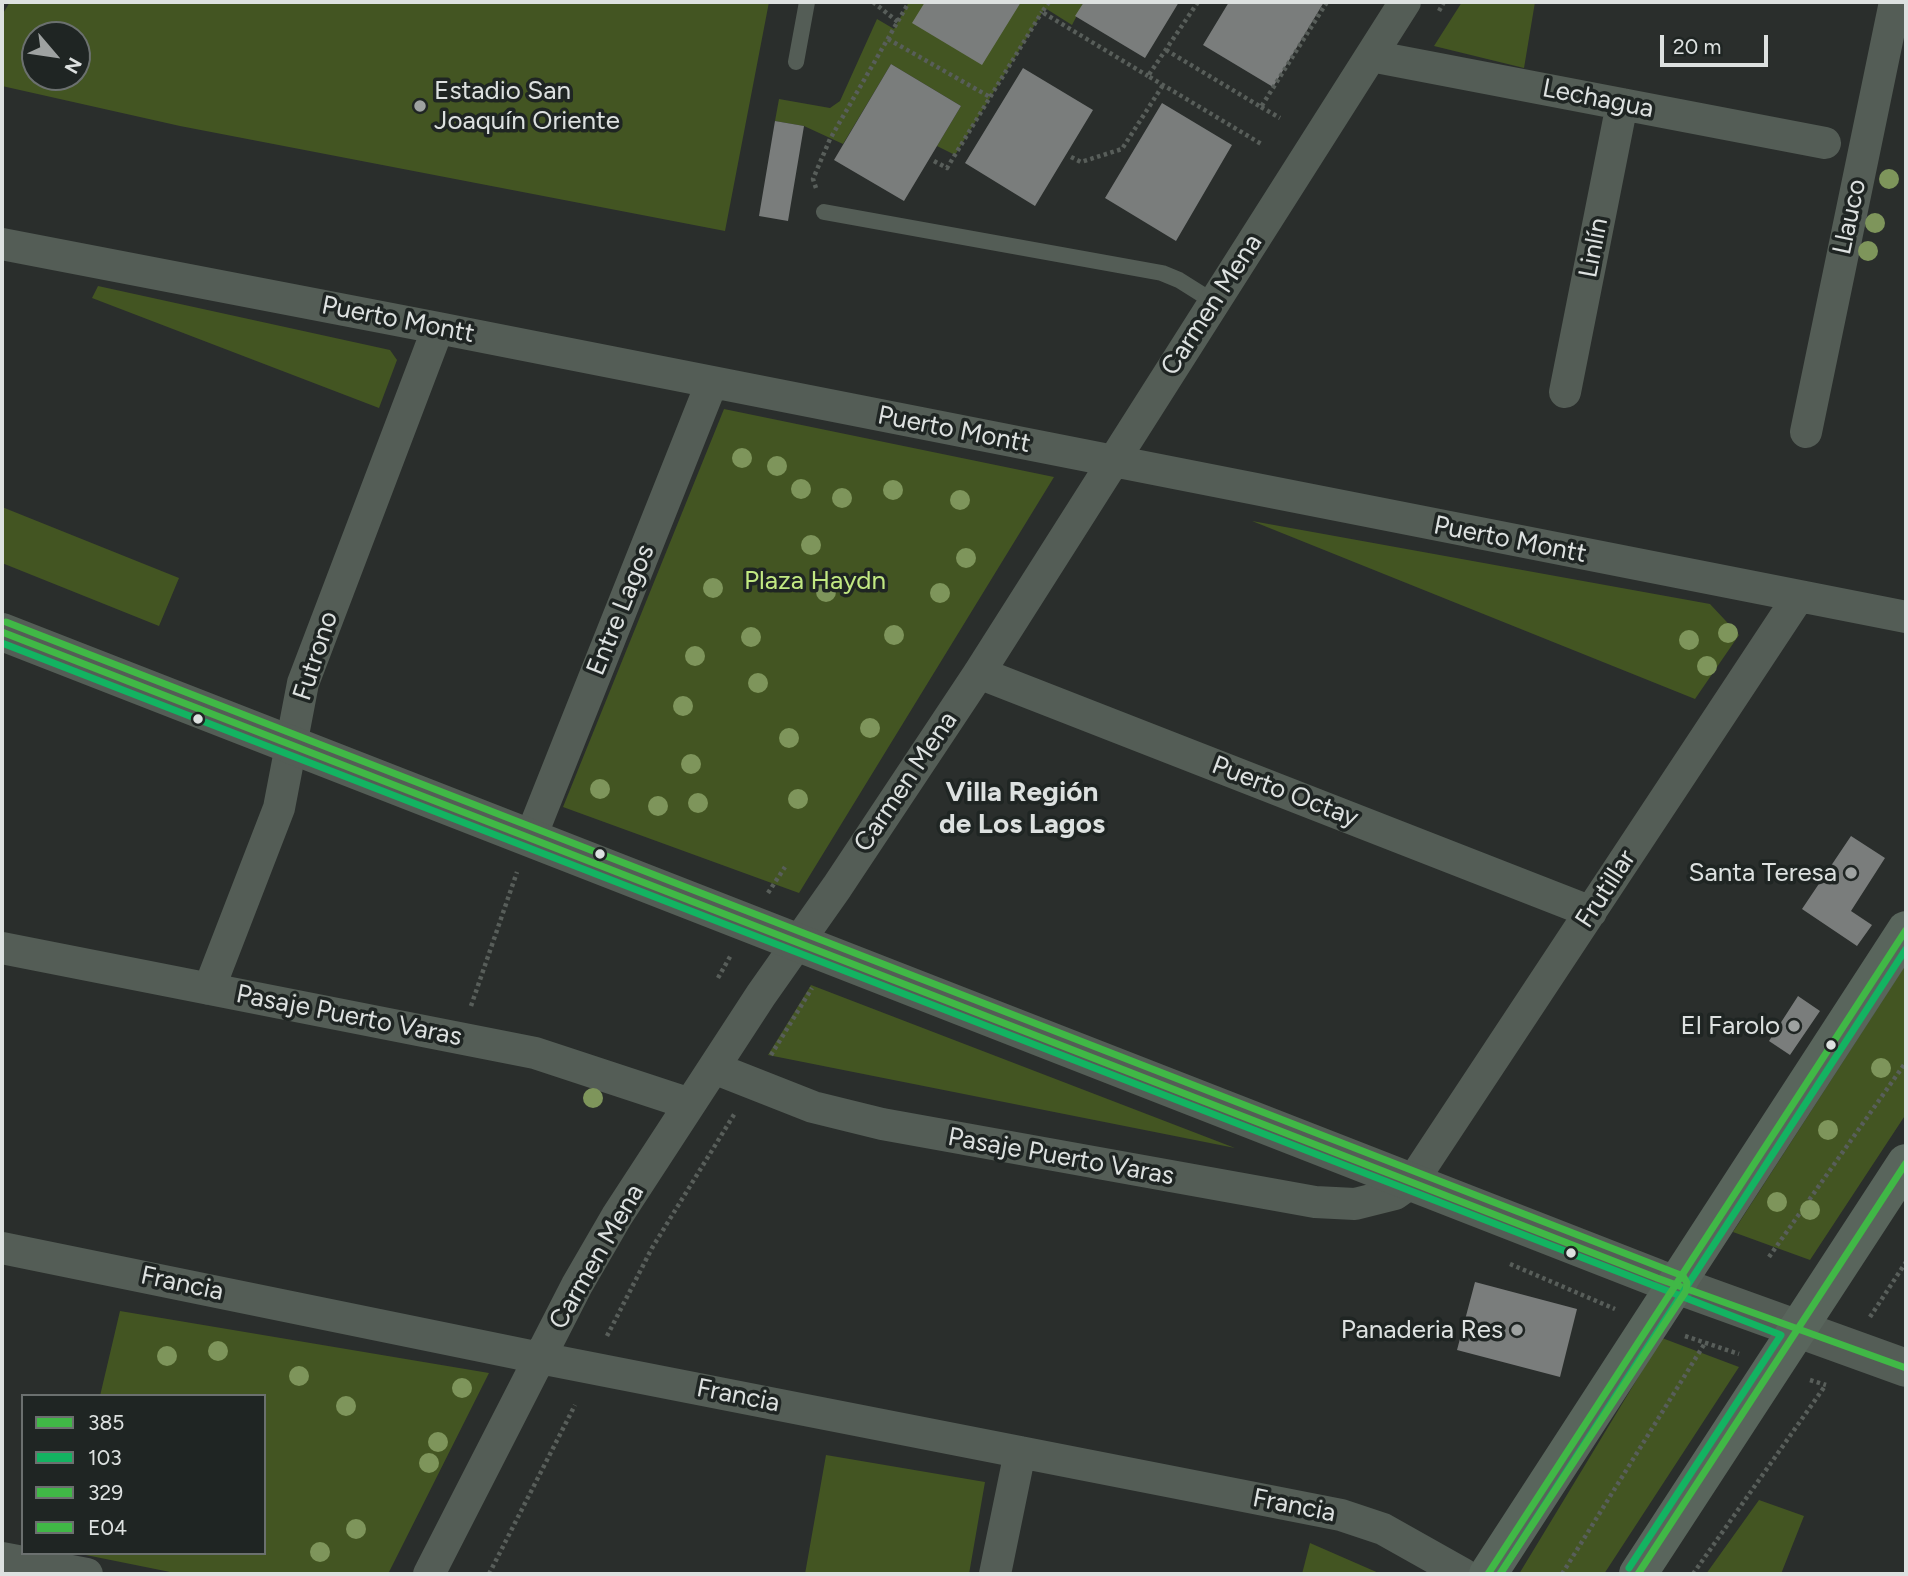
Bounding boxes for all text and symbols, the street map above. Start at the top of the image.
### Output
north arrow [21,21,91,91]
scale bar [1663,21,1772,65]
text: 20 m [1673,34,1721,59]
text: N [59,53,87,77]
street label: Lechagua [1540,73,1656,125]
place label: Estadio San Joaquín Oriente [434,75,620,136]
marker: Estadio San Joaquín Oriente [412,98,428,114]
street label: Llauco [1827,177,1873,257]
street label: Linlín [1573,215,1615,281]
street label: Carmen Mena [1155,229,1269,381]
street label: Puerto Montt [319,290,477,350]
street label: Puerto Montt [875,400,1033,460]
street label: Puerto Montt [1431,510,1589,570]
street label: Entre Lagos [581,540,661,680]
park label: Plaza Haydn [744,565,886,597]
street label: Futrono [287,608,345,704]
street label: Carmen Mena [848,706,964,858]
unlabelled marker [191,712,205,726]
street label: Puerto Octay [1207,750,1363,834]
district label: Villa Región de Los Lagos [939,776,1105,842]
street label: Frutillar [1569,844,1643,934]
unlabelled marker [593,847,607,861]
place label: Santa Teresa [1689,857,1837,889]
marker: Santa Teresa [1843,865,1859,881]
street label: Pasaje Puerto Varas [234,979,464,1053]
place label: El Farolo [1681,1010,1780,1042]
marker: El Farolo [1786,1018,1802,1034]
unlabelled marker [1824,1038,1838,1052]
street label: Pasaje Puerto Varas [945,1122,1177,1192]
street label: Carmen Mena [543,1179,651,1335]
unlabelled marker [1564,1246,1578,1260]
street label: Francia [138,1260,226,1308]
place label: Panaderia Res [1341,1314,1503,1346]
marker: Panaderia Res [1509,1322,1525,1338]
street label: Francia [694,1373,782,1419]
legend [21,1394,266,1555]
text: 385 [88,1410,124,1435]
text: 103 [88,1445,122,1470]
text: 329 [88,1480,123,1505]
street label: Francia [1250,1483,1338,1529]
text: E04 [88,1515,127,1540]

